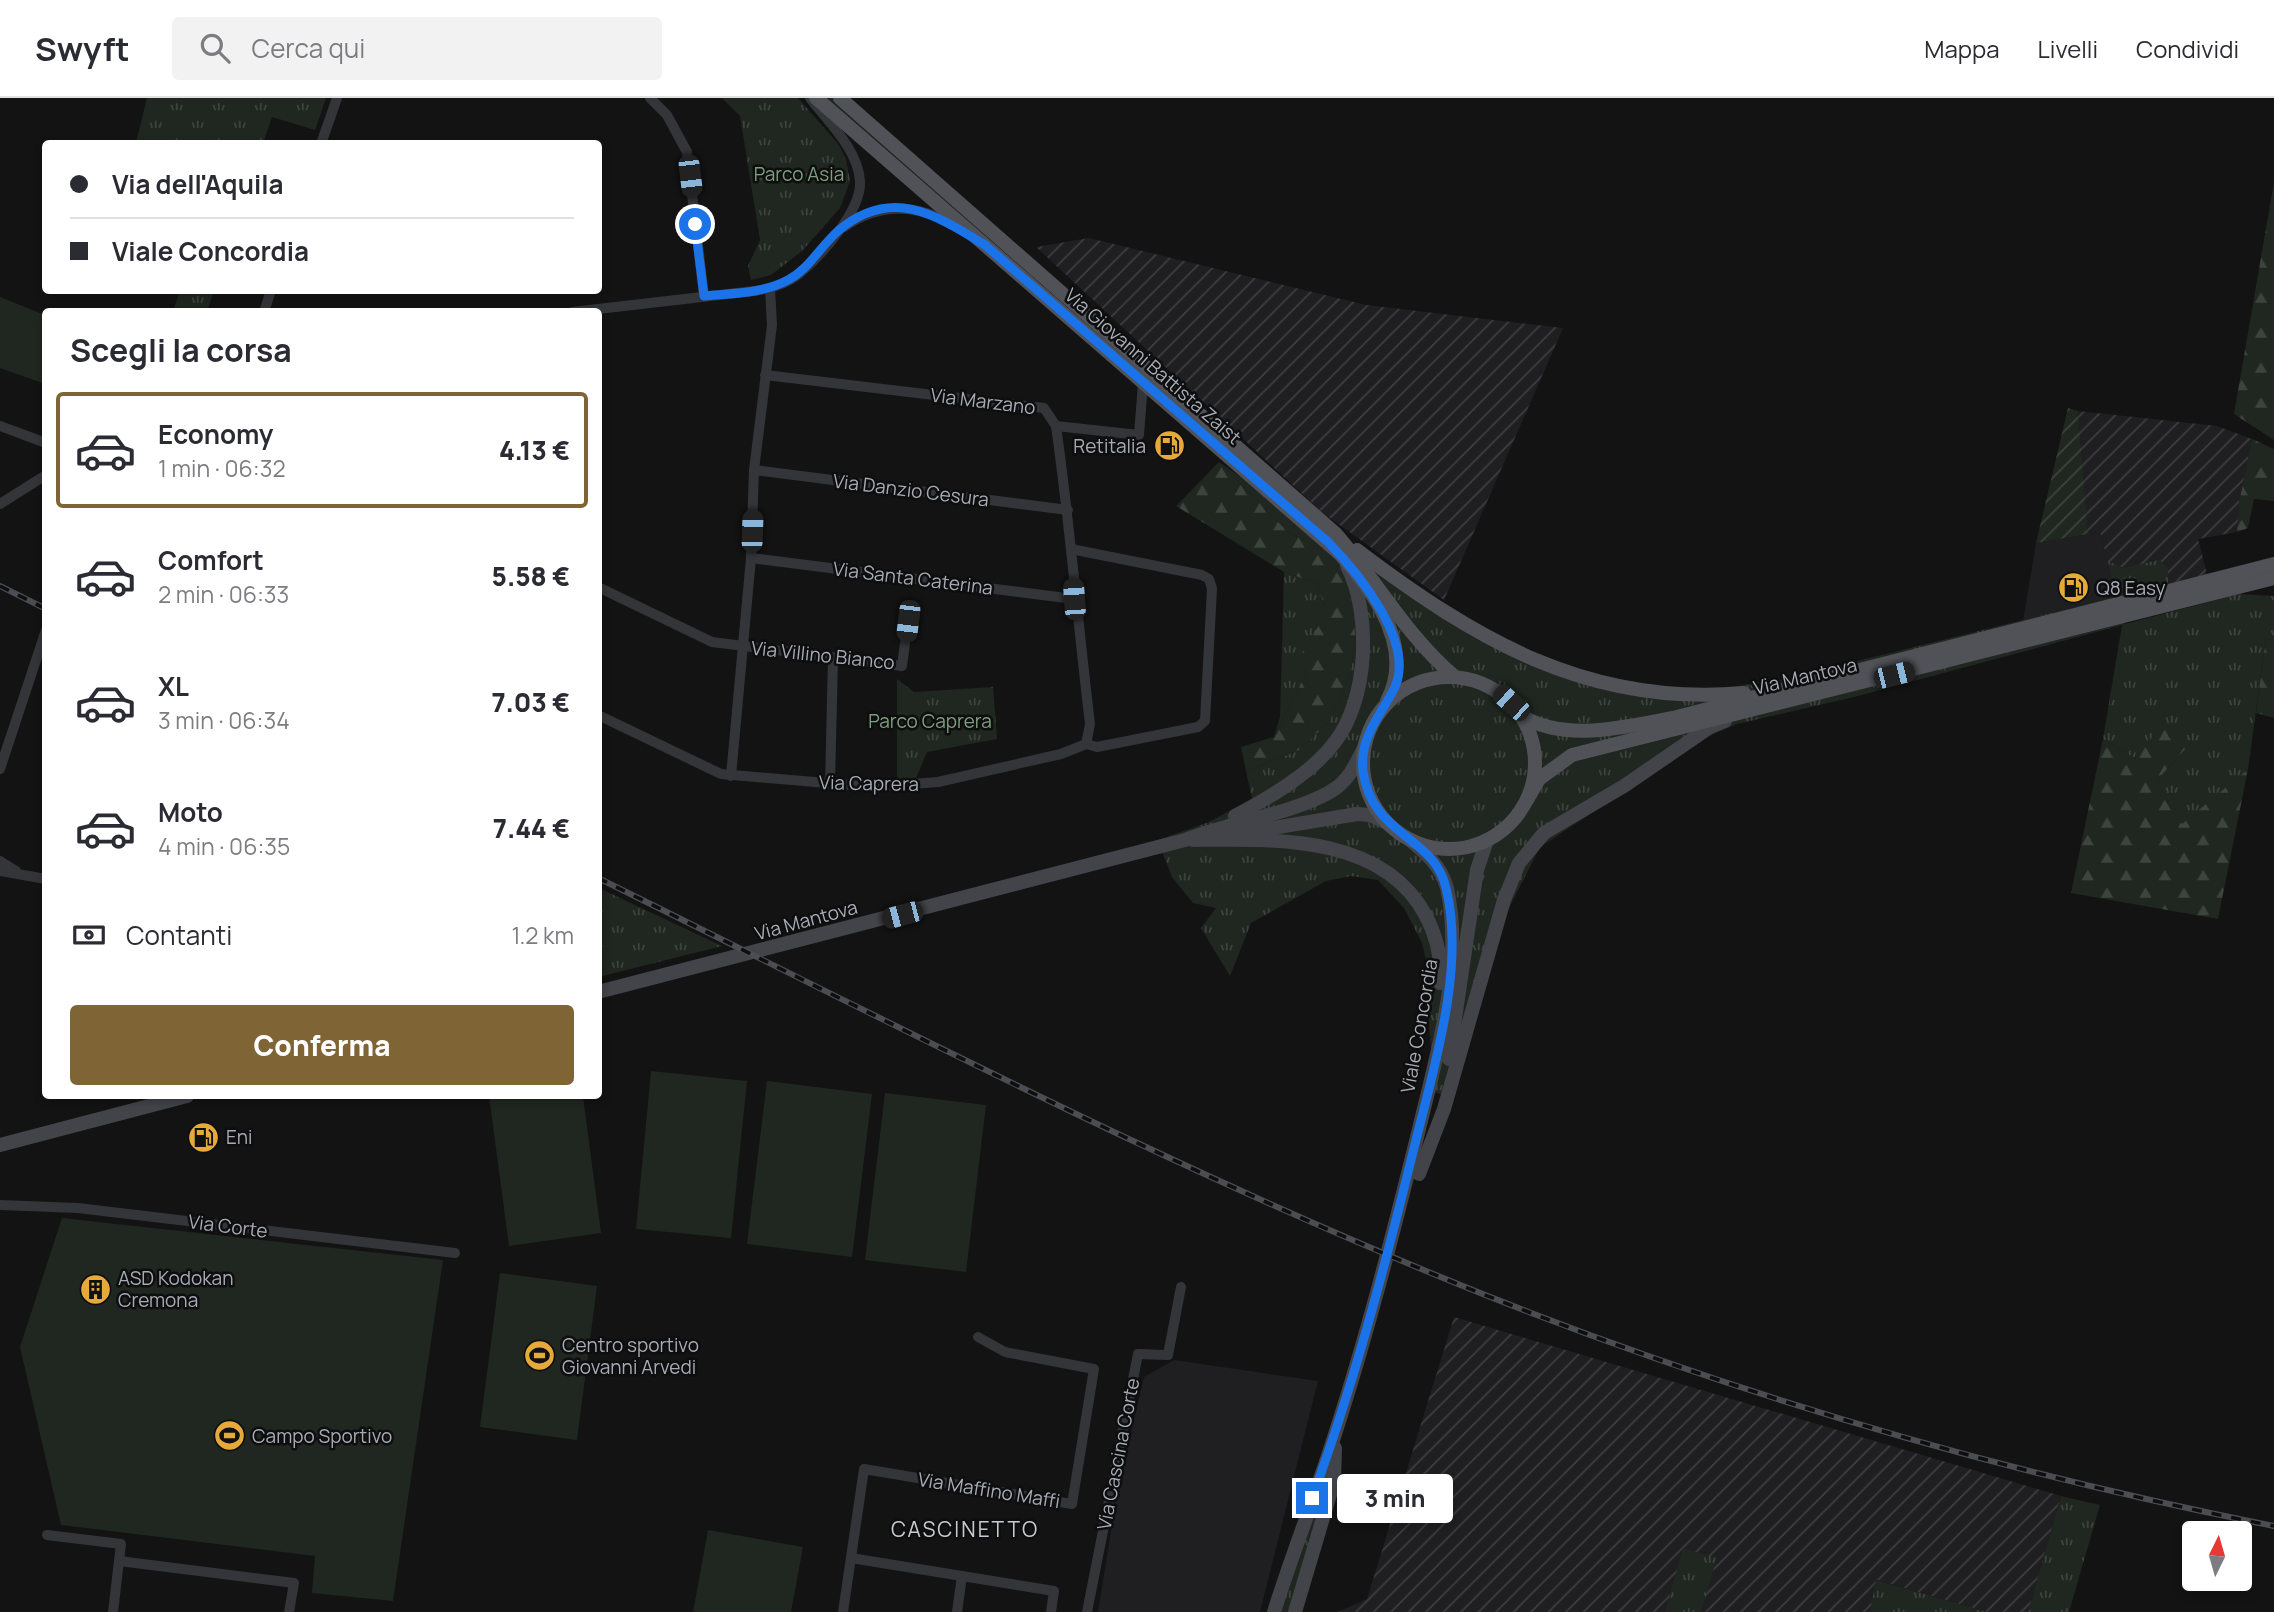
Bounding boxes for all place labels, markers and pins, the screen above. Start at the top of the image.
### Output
fuel station icon: Retitalia [1152,429,1186,463]
place label: Retitalia [1073,433,1146,459]
fuel station icon: Q8 Easy [2056,571,2090,605]
place label: Q8 Easy [2096,575,2166,601]
fuel station icon: Eni [186,1120,220,1154]
place label: Eni [226,1124,253,1150]
place label: ASD Kodokan Cremona [118,1265,233,1313]
building icon: ASD Kodokan Cremona [78,1272,112,1306]
place label: Centro sportivo Giovanni Arvedi [562,1332,699,1380]
sports icon: Centro sportivo Giovanni Arvedi [522,1339,556,1373]
sports icon: Campo Sportivo [212,1419,246,1453]
place label: Campo Sportivo [252,1423,392,1449]

